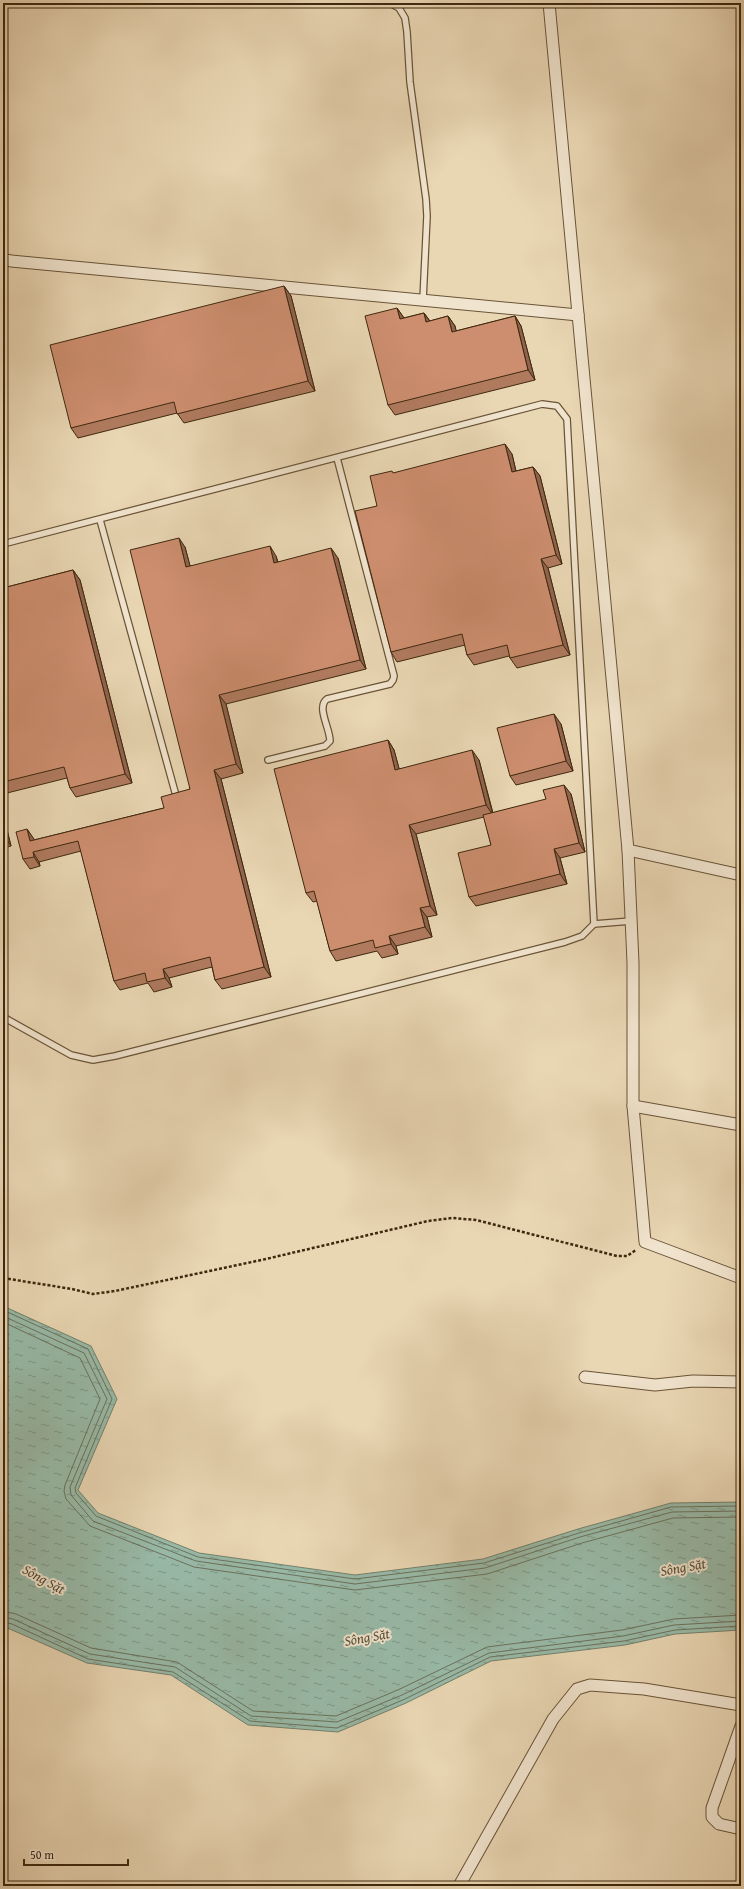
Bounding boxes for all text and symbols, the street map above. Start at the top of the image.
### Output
water label: Sông Sặt [659,1553,708,1581]
water label: Sông Sặt [19,1559,69,1599]
water label: Sông Sặt [343,1623,392,1651]
scale bar [24,1841,128,1867]
text: 50 m [30,1846,54,1863]

